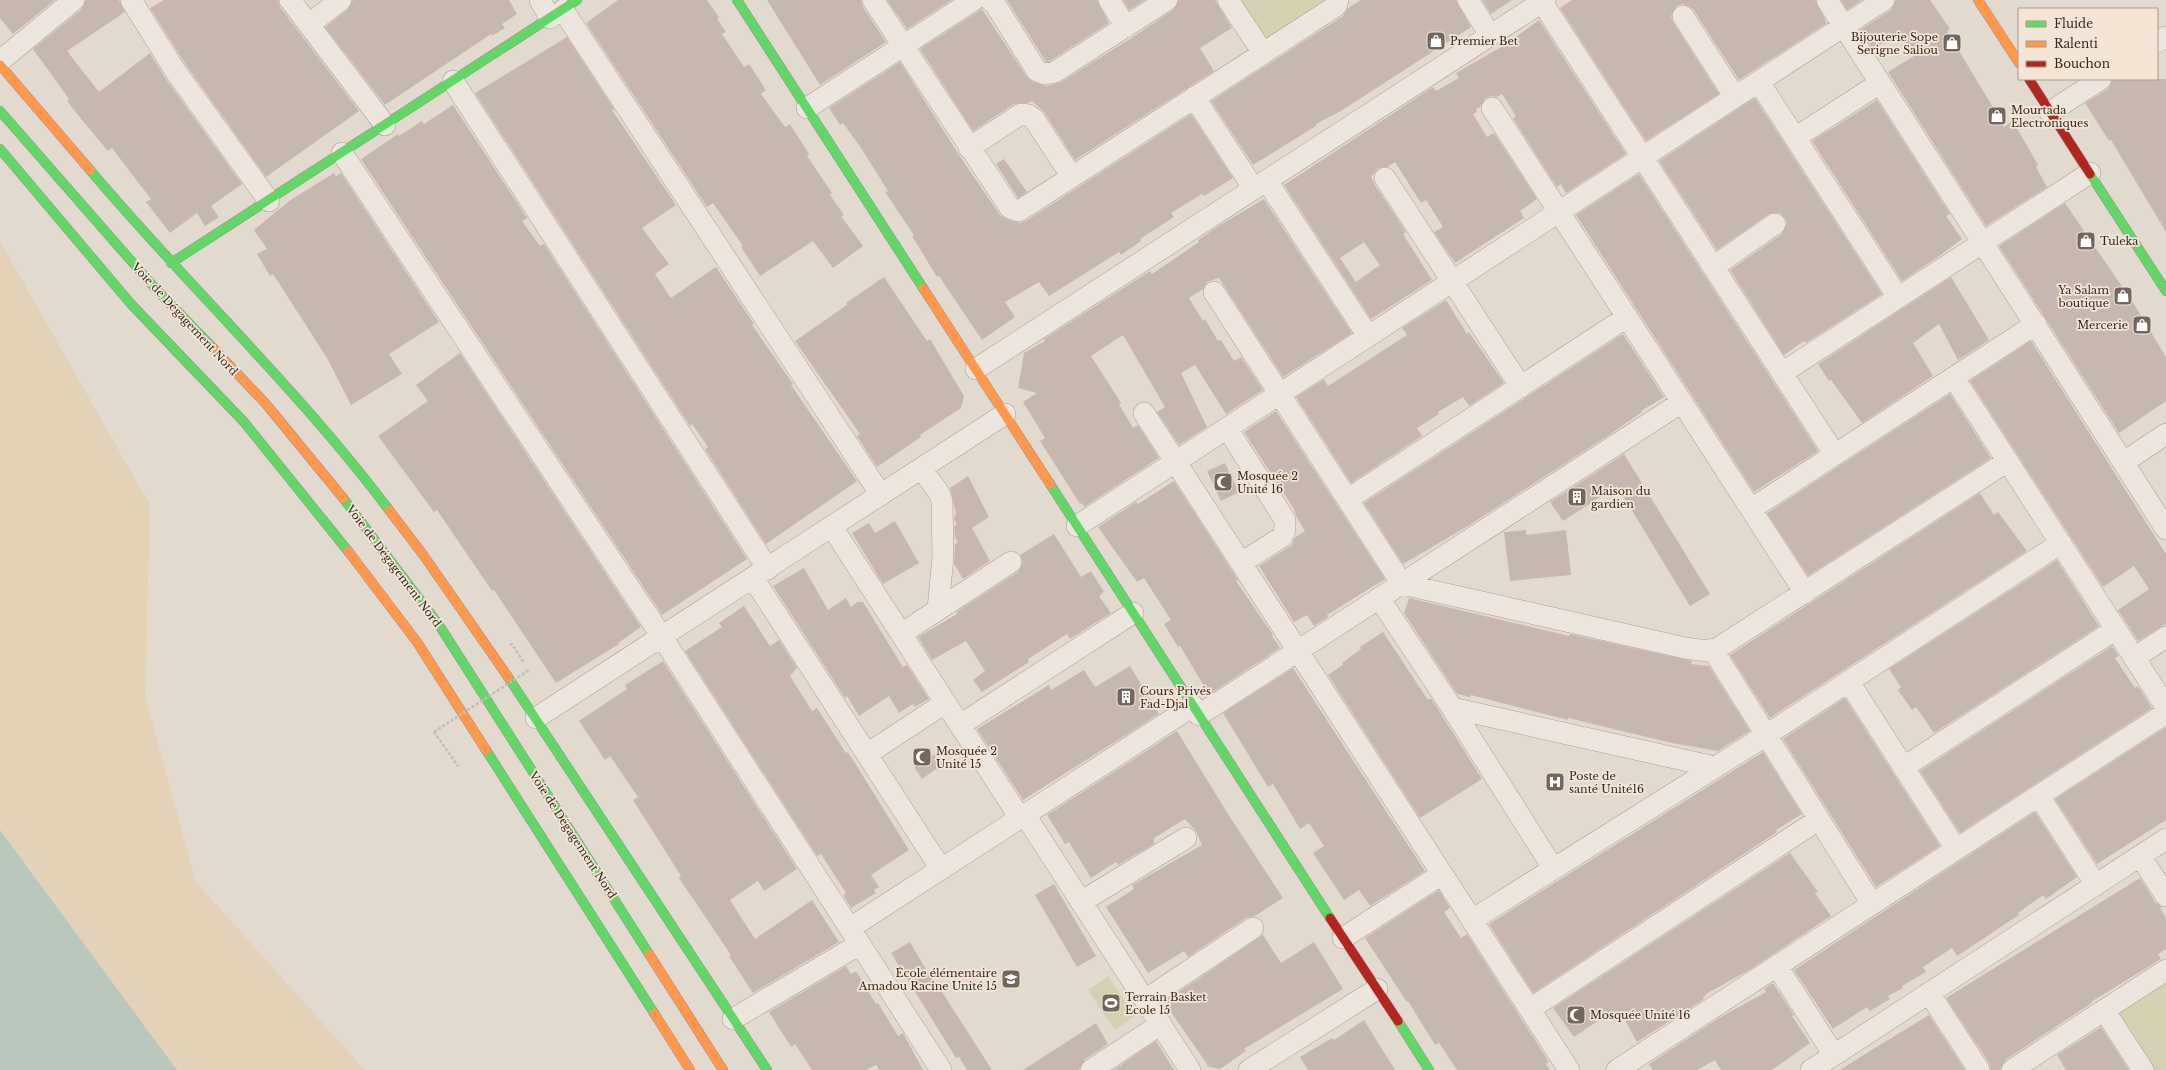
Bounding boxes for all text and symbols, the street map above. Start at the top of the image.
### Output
legend [2018,8,2158,80]
text: Fluide [2054,16,2093,31]
shop icon: Premier Bet [1425,30,1447,52]
place label: Bijouterie Sope Serigne Saliou [1851,30,1939,57]
shop icon: Bijouterie Sope Serigne Saliou [1941,32,1963,54]
place label: Premier Bet [1450,34,1519,48]
text: Ralenti [2054,36,2098,51]
text: Bouchon [2054,56,2110,71]
place label: Mourtada Electroniques [2011,103,2088,130]
shop icon: Mourtada Electroniques [1986,105,2008,127]
shop icon: Tuleka [2075,230,2097,252]
place label: Tuleka [2100,234,2139,248]
street label: Voie de Dégagement Nord [128,259,241,379]
place label: Ya Salam boutique [2057,283,2109,310]
shop icon: Ya Salam boutique [2112,285,2134,307]
shop icon: Mercerie [2131,314,2153,336]
place label: Mercerie [2077,318,2128,332]
place label: Mosquée 2 Unité 16 [1237,469,1298,496]
mosque icon: Mosquée 2 Unité 16 [1212,471,1234,493]
place label: Maison du gardien [1591,484,1651,511]
building icon: Maison du gardien [1566,486,1588,508]
street label: Voie de Dégagement Nord [343,502,445,630]
place label: Cours Privés Fad-Djal [1140,684,1211,711]
building icon: Cours Privés Fad-Djal [1115,686,1137,708]
place label: Mosquée 2 Unité 15 [936,744,997,771]
mosque icon: Mosquée 2 Unité 15 [911,746,933,768]
street label: Voie de Dégagement Nord [526,768,620,902]
place label: Poste de santé Unité16 [1569,769,1644,796]
hospital icon: Poste de santé Unité16 [1544,771,1566,793]
place label: École élémentaire Amadou Racine Unité 15 [858,966,997,993]
school or university icon: École élémentaire Amadou Racine Unité 15 [1000,968,1022,990]
place label: Terrain Basket Ecole 15 [1125,990,1207,1017]
sports icon: Terrain Basket Ecole 15 [1100,992,1122,1014]
mosque icon: Mosquée Unité 16 [1565,1004,1587,1026]
place label: Mosquée Unité 16 [1590,1008,1690,1022]

